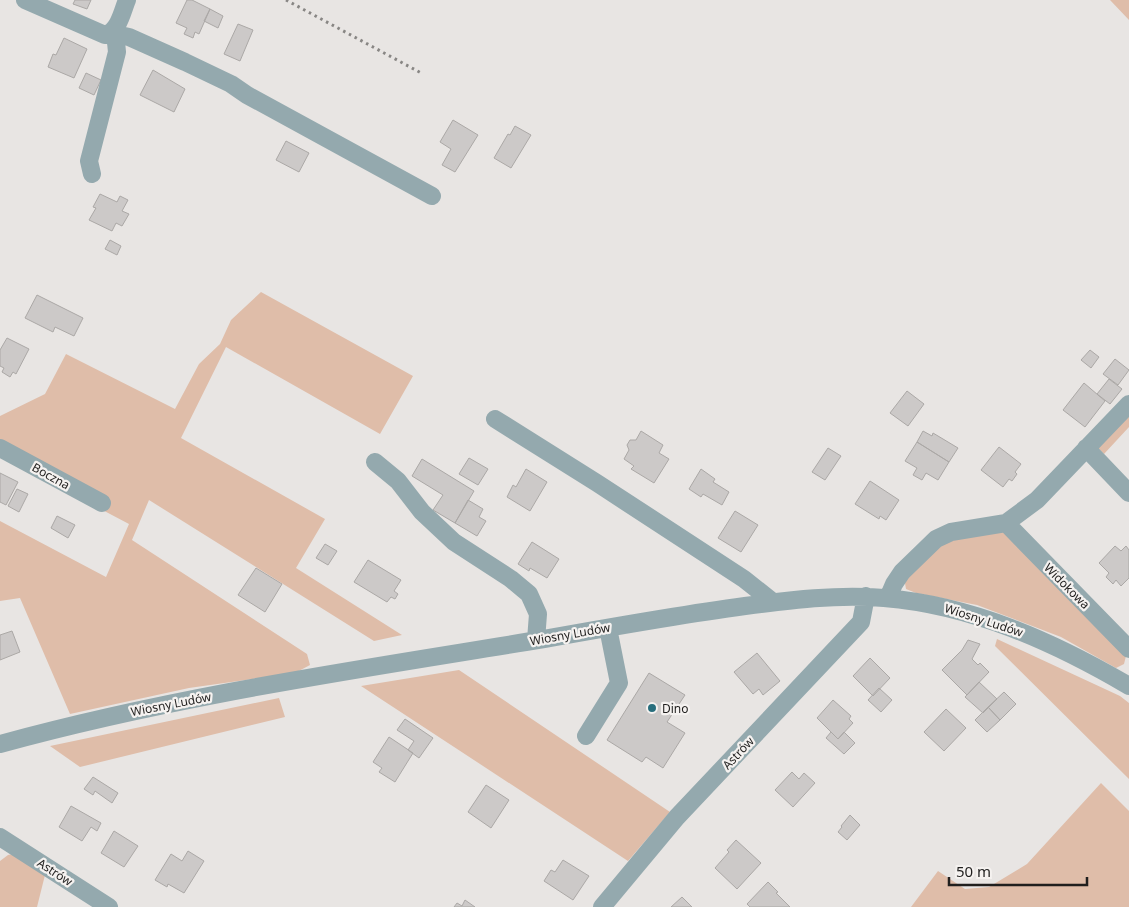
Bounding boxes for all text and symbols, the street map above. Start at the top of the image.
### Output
street label: Boczna [29,459,73,493]
street label: Widokowa [1040,559,1094,613]
street label: Wiosny Ludów [943,599,1026,641]
street label: Wiosny Ludów [528,618,612,649]
street label: Wiosny Ludów [129,688,213,720]
place label: Dino [662,700,689,717]
marker: Dino [646,702,658,714]
street label: Astrów [719,733,758,773]
street label: Astrów [34,854,76,890]
scale bar [949,854,1086,886]
text: 50 m [956,861,991,881]

